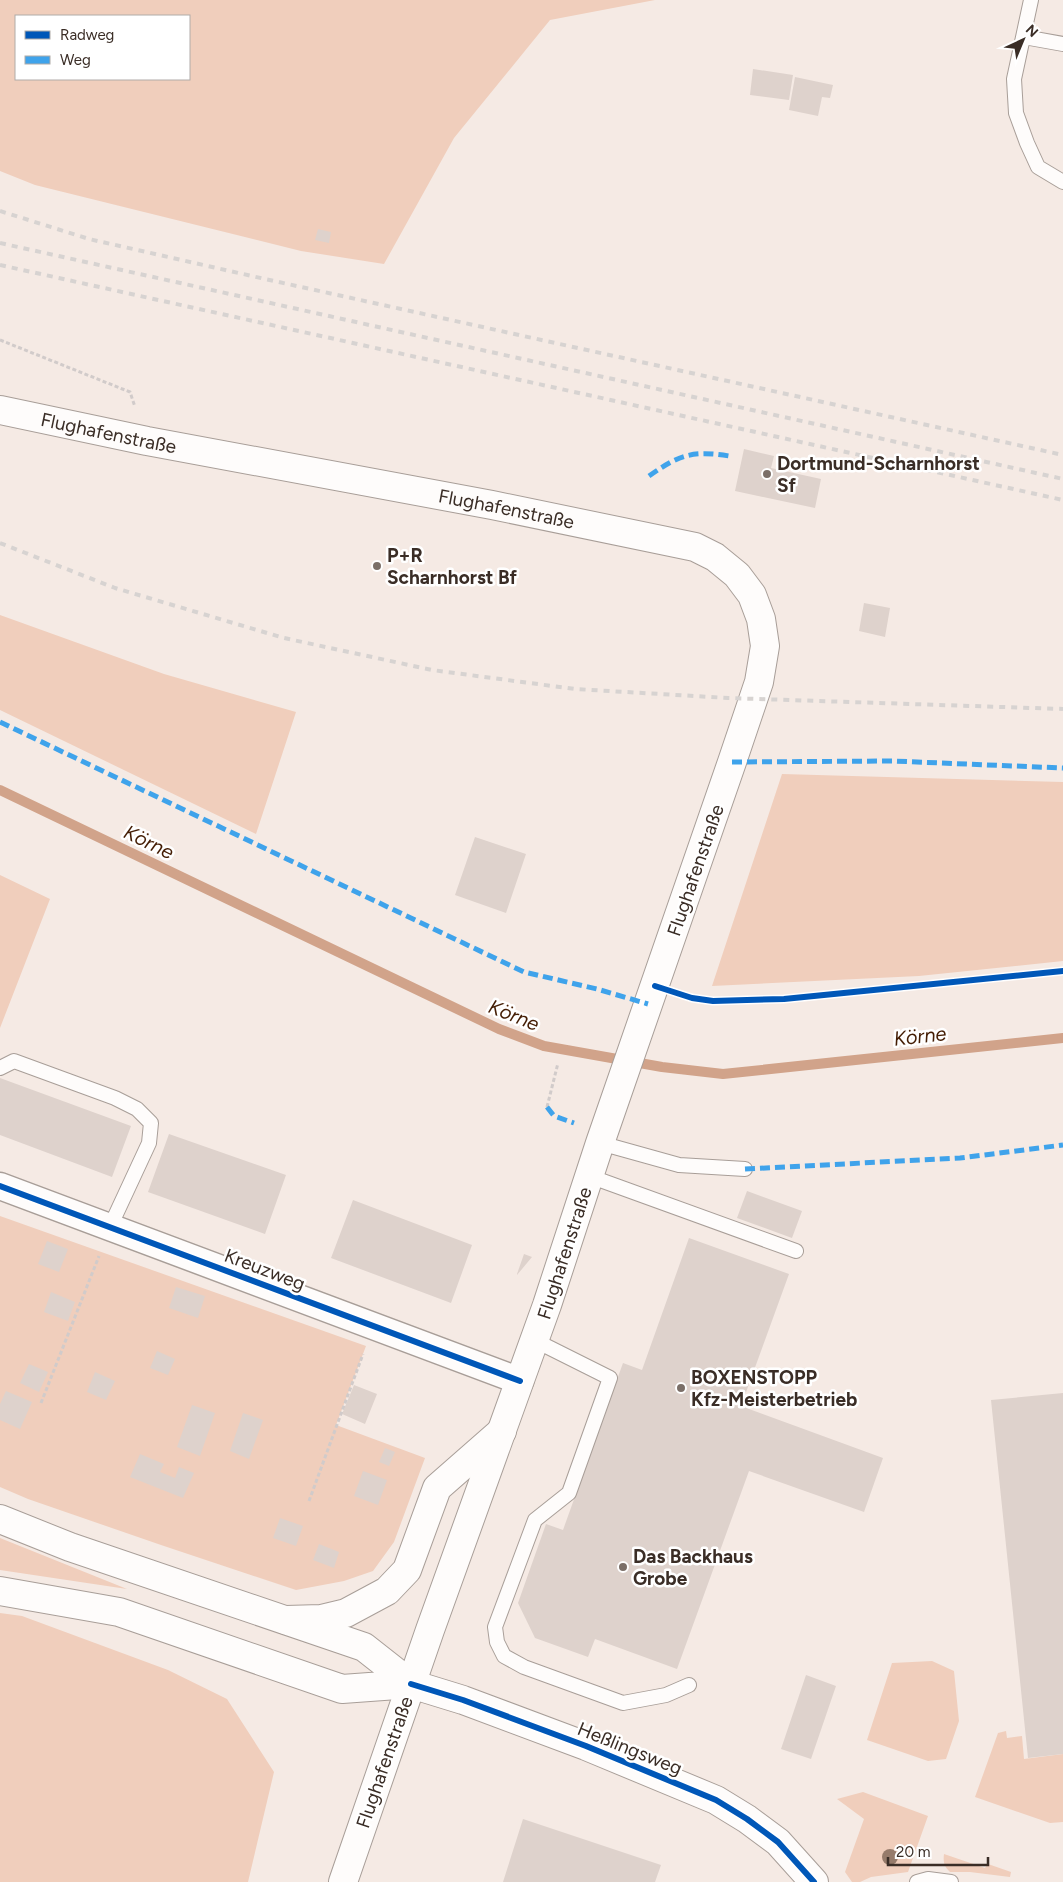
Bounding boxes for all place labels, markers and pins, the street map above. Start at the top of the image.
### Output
place label: Dortmund-Scharnhorst Sf [777,452,980,497]
marker: Dortmund-Scharnhorst Sf [761,468,773,480]
place label: P+R Scharnhorst Bf [387,544,518,589]
marker: P+R Scharnhorst Bf [371,560,383,572]
place label: BOXENSTOPP Kfz-Meisterbetrieb [691,1366,857,1411]
marker: BOXENSTOPP Kfz-Meisterbetrieb [675,1382,687,1394]
place label: Das Backhaus Grobe [633,1545,753,1590]
marker: Das Backhaus Grobe [617,1561,629,1573]

